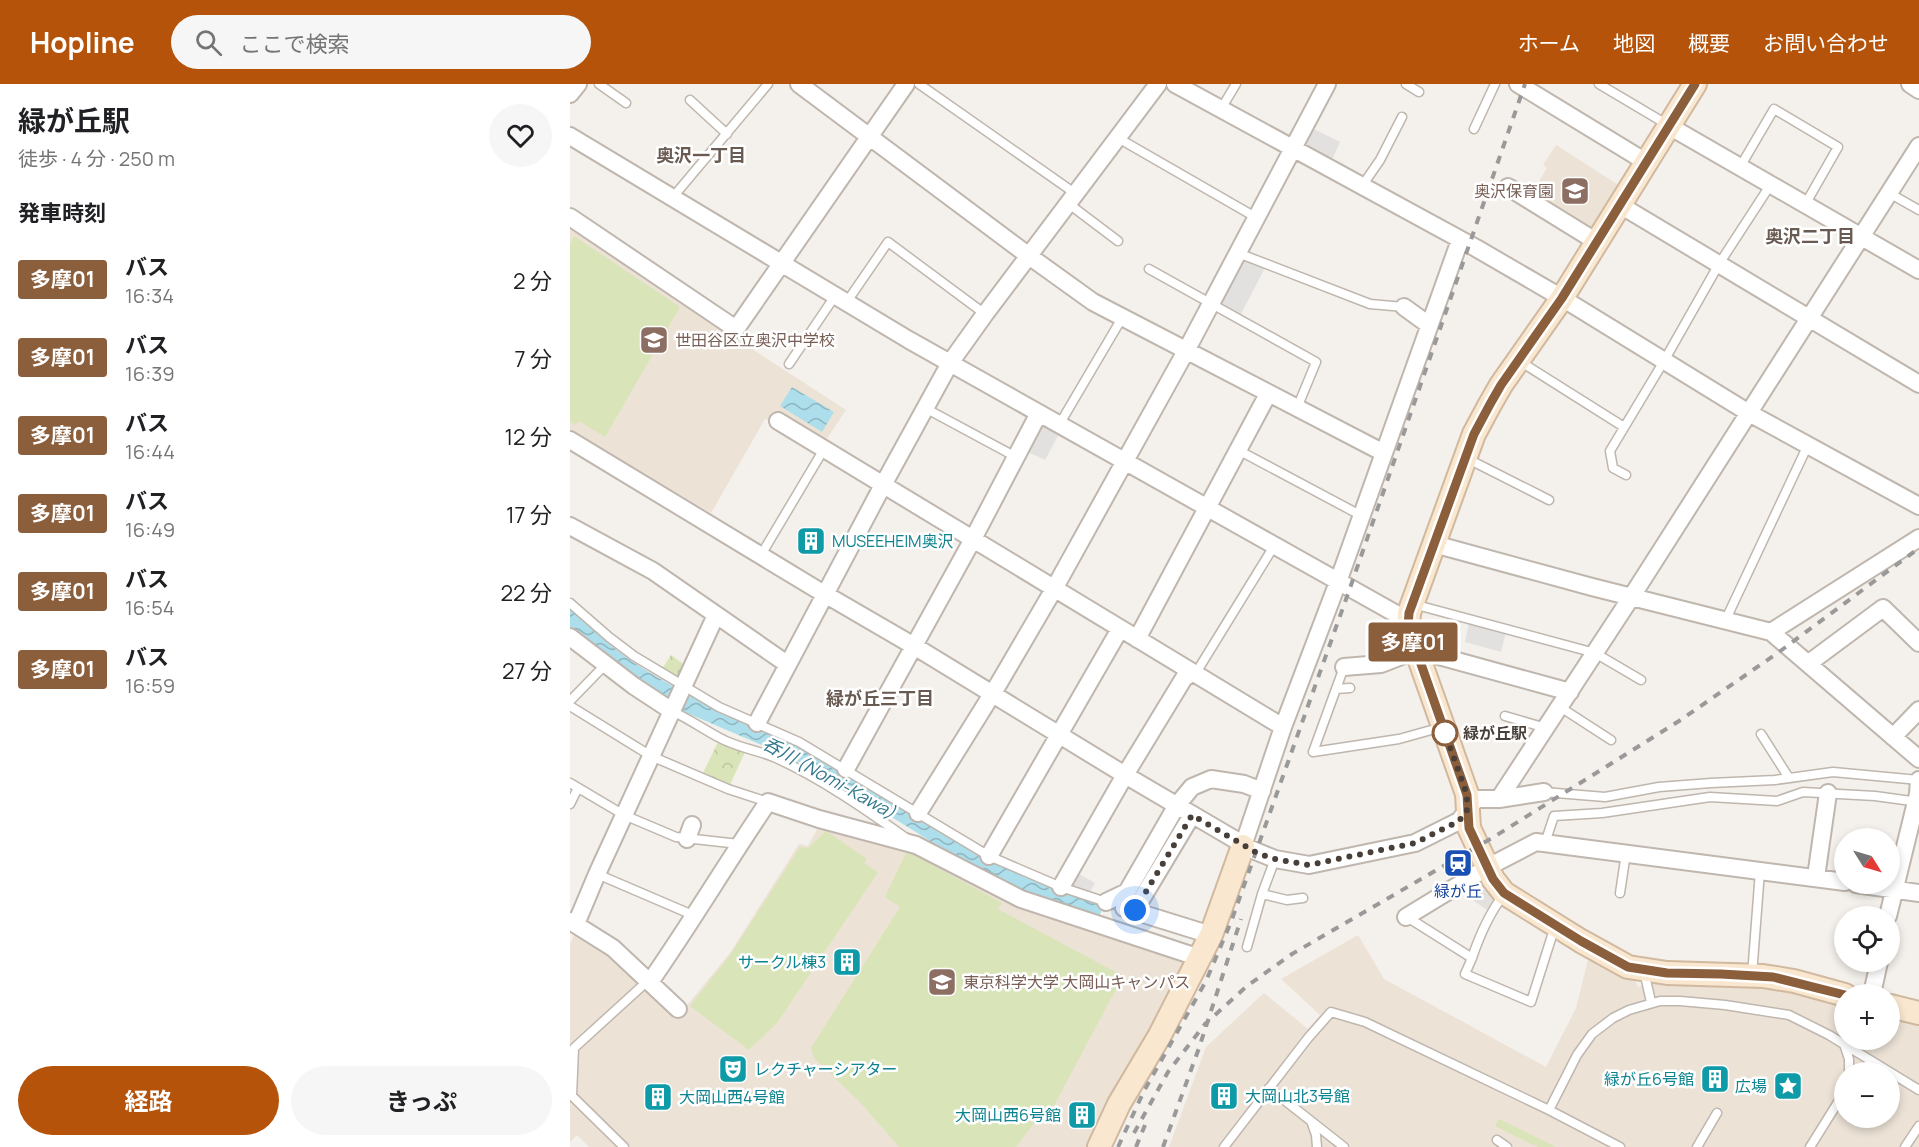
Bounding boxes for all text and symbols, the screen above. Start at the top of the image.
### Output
search box [171,15,591,69]
text: Hopline [30,23,135,61]
icon: search [192,26,225,59]
text: ここで検索 [240,29,350,59]
text: ホーム [1518,29,1580,57]
text: 地図 [1613,29,1655,57]
text: 概要 [1688,29,1730,57]
text: お問い合わせ [1763,29,1889,57]
text: 緑が丘駅 [18,101,130,139]
button: heart [489,104,552,167]
district label: 奥沢一丁目 [656,143,746,167]
text: 徒歩 · 4 分 · 250 m [18,145,175,172]
school or university icon: 奥沢保育園 [1559,175,1591,207]
place label: 奥沢保育園 [1474,180,1554,202]
text: 発車時刻 [18,198,106,228]
district label: 奥沢二丁目 [1765,224,1855,248]
text: バス [125,252,169,282]
text: 多摩01 [30,265,95,293]
text: 2 分 [513,266,552,296]
text: 16:34 [125,282,174,309]
school or university icon: 世田谷区立奥沢中学校 [638,324,670,356]
place label: 世田谷区立奥沢中学校 [675,329,835,351]
text: バス [125,330,169,360]
text: 多摩01 [30,343,95,371]
text: 7 分 [515,344,552,374]
text: 16:39 [125,360,175,387]
text: バス [125,408,169,438]
text: 多摩01 [30,421,95,449]
text: 12 分 [504,422,552,452]
text: 16:44 [125,438,175,465]
text: バス [125,486,169,516]
text: 多摩01 [30,499,95,527]
text: 17 分 [506,500,552,530]
text: 16:49 [125,516,175,543]
building icon: MUSEEHEIM奥沢 [795,525,827,557]
place label: MUSEEHEIM奥沢 [832,530,954,552]
text: バス [125,564,169,594]
text: 多摩01 [30,577,95,605]
text: 22 分 [501,578,552,608]
text: 16:54 [125,594,175,621]
line badge: 多摩01 [1371,622,1455,662]
text: 多摩01 [1380,628,1446,656]
text: バス [125,642,169,672]
text: 多摩01 [30,655,95,683]
text: 27 分 [502,656,552,686]
text: 16:59 [125,672,175,699]
district label: 緑が丘三丁目 [826,686,934,710]
marker: 緑が丘駅 [1432,720,1458,746]
place label: 緑が丘駅 [1463,722,1527,744]
water label: 呑川 (Nomi-Kawa) [759,731,901,824]
north arrow [1834,828,1900,894]
map controls [1834,828,1900,1128]
station icon: 緑が丘 [1442,847,1474,879]
place label: 緑が丘 [1434,880,1482,902]
your location [1120,895,1150,925]
button: locate [1834,906,1900,972]
building icon: サークル棟3 [831,946,863,978]
place label: サークル棟3 [738,951,826,973]
school or university icon: 東京科学大学 大岡山キャンパス [926,966,958,998]
place label: 東京科学大学 大岡山キャンパス [963,971,1190,993]
button: + [1834,984,1900,1050]
theatre icon: レクチャーシアター [717,1053,749,1085]
place label: レクチャーシアター [754,1058,898,1080]
button: − [1834,1062,1900,1128]
building icon: 緑が丘6号館 [1699,1063,1731,1095]
button: 経路 [18,1066,279,1135]
button: きっぷ [291,1066,552,1135]
place label: 緑が丘6号館 [1604,1068,1694,1090]
place icon: 広場 [1772,1070,1804,1102]
place label: 広場 [1735,1075,1767,1097]
building icon: 大岡山北3号館 [1208,1080,1240,1112]
building icon: 大岡山西4号館 [642,1081,674,1113]
place label: 大岡山北3号館 [1245,1085,1350,1107]
place label: 大岡山西4号館 [679,1086,784,1108]
building icon: 大岡山西6号館 [1066,1099,1098,1131]
place label: 大岡山西6号館 [955,1104,1061,1126]

